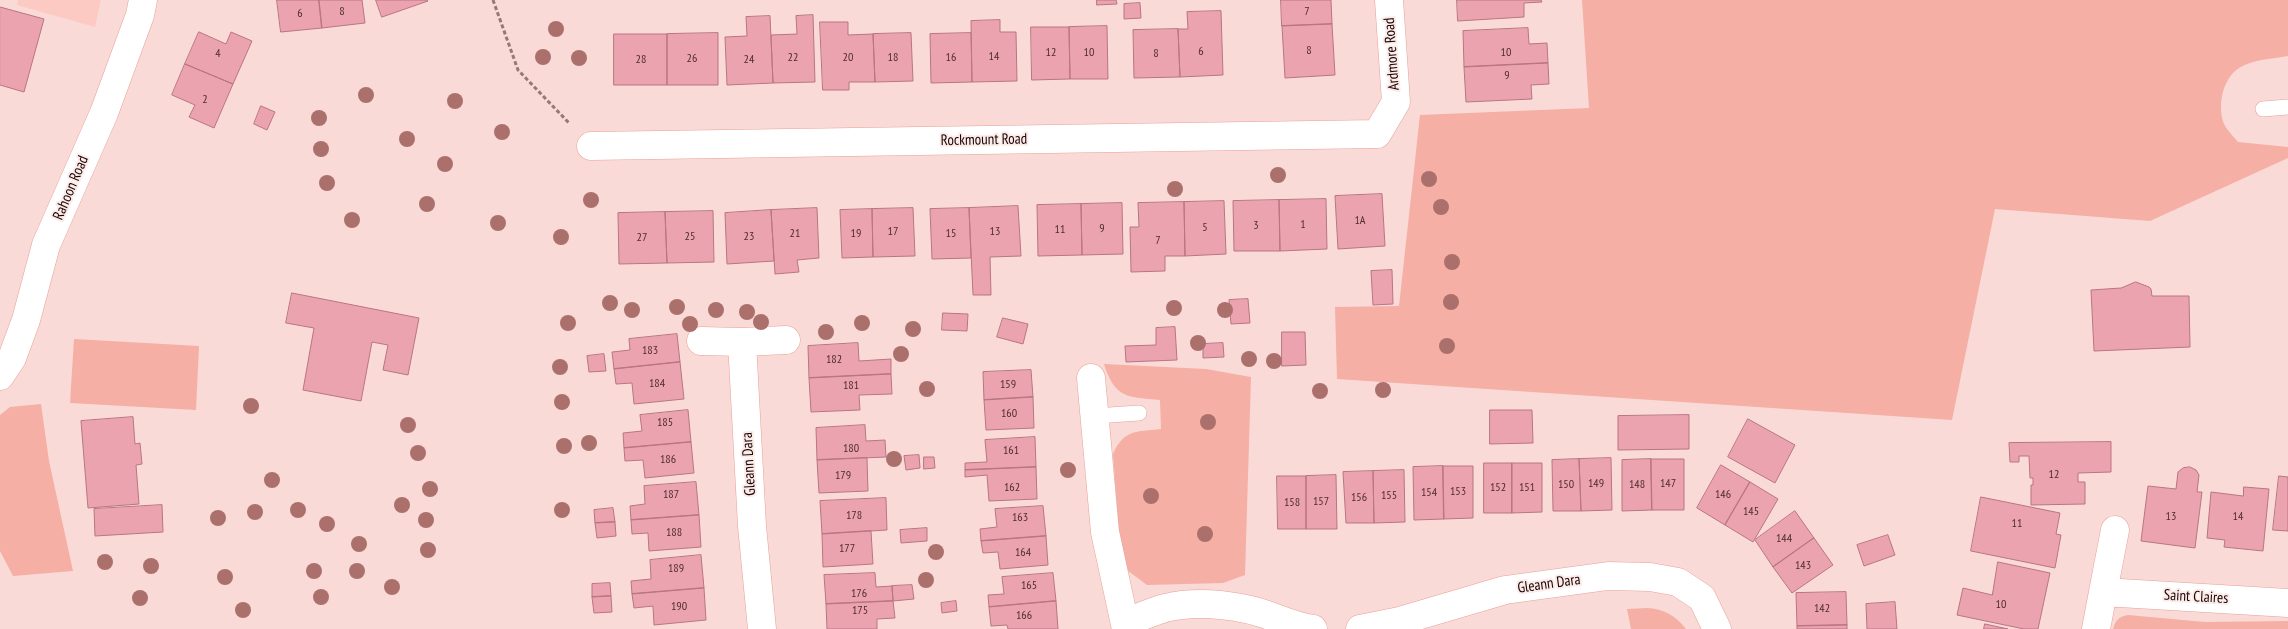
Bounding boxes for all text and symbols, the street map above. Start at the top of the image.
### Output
house number: 8 [339,5,345,19]
house number: 7 [1304,5,1310,19]
house number: 6 [297,7,303,21]
street label: Ardmore Road [1380,17,1404,91]
house number: 8 [1306,44,1312,58]
house number: 6 [1198,45,1204,59]
house number: 12 [1046,46,1056,60]
house number: 10 [1084,46,1094,60]
house number: 10 [1501,46,1511,60]
house number: 4 [215,47,221,61]
house number: 8 [1153,47,1159,61]
house number: 14 [989,50,999,64]
house number: 22 [788,51,798,65]
house number: 20 [843,51,853,65]
house number: 18 [888,51,898,65]
house number: 16 [946,51,956,65]
house number: 26 [687,52,697,66]
house number: 28 [636,53,646,67]
house number: 24 [744,53,754,67]
house number: 9 [1504,69,1510,83]
house number: 2 [202,93,208,107]
street label: Rockmount Road [941,130,1027,150]
street label: Rahoon Road [49,153,93,223]
house number: 1A [1354,214,1366,228]
house number: 1 [1300,218,1306,232]
house number: 3 [1253,219,1259,233]
house number: 5 [1202,221,1208,235]
house number: 9 [1099,222,1105,236]
house number: 11 [1055,223,1065,237]
house number: 17 [888,225,898,239]
house number: 13 [990,225,1000,239]
house number: 21 [790,227,800,241]
house number: 19 [851,227,861,241]
house number: 15 [946,227,956,241]
house number: 25 [685,230,695,244]
house number: 23 [744,230,754,244]
house number: 27 [637,231,647,245]
house number: 7 [1155,234,1161,248]
house number: 183 [642,344,658,358]
house number: 182 [826,353,842,367]
house number: 184 [649,377,665,391]
house number: 159 [1000,378,1016,392]
house number: 181 [843,379,859,393]
house number: 160 [1001,407,1017,421]
house number: 185 [657,416,673,430]
street label: Gleann Dara [738,432,760,496]
house number: 180 [843,442,859,456]
house number: 161 [1003,444,1019,458]
house number: 186 [660,453,676,467]
house number: 12 [2049,468,2059,482]
house number: 179 [835,469,851,483]
house number: 149 [1588,477,1604,491]
house number: 147 [1660,477,1676,491]
house number: 150 [1558,478,1574,492]
house number: 148 [1629,478,1645,492]
house number: 162 [1004,481,1020,495]
house number: 152 [1490,481,1506,495]
house number: 151 [1519,481,1535,495]
house number: 153 [1450,485,1466,499]
house number: 154 [1421,486,1437,500]
house number: 187 [663,488,679,502]
house number: 146 [1715,488,1731,502]
house number: 155 [1381,489,1397,503]
house number: 156 [1351,491,1367,505]
house number: 157 [1313,495,1329,509]
house number: 158 [1284,496,1300,510]
house number: 145 [1743,505,1759,519]
house number: 178 [846,509,862,523]
house number: 13 [2166,510,2176,524]
house number: 14 [2233,510,2243,524]
house number: 163 [1012,511,1028,525]
house number: 11 [2012,517,2022,531]
house number: 188 [666,526,682,540]
house number: 144 [1776,532,1792,546]
house number: 177 [839,542,855,556]
house number: 164 [1015,546,1031,560]
house number: 143 [1795,559,1811,573]
house number: 189 [668,562,684,576]
street label: Gleann Dara [1516,571,1582,597]
house number: 165 [1021,579,1037,593]
street label: Saint Claires [2163,586,2229,608]
house number: 176 [851,587,867,601]
house number: 10 [1996,598,2006,612]
house number: 190 [671,600,687,614]
house number: 142 [1814,602,1830,616]
house number: 175 [852,604,868,618]
house number: 166 [1016,609,1032,623]

